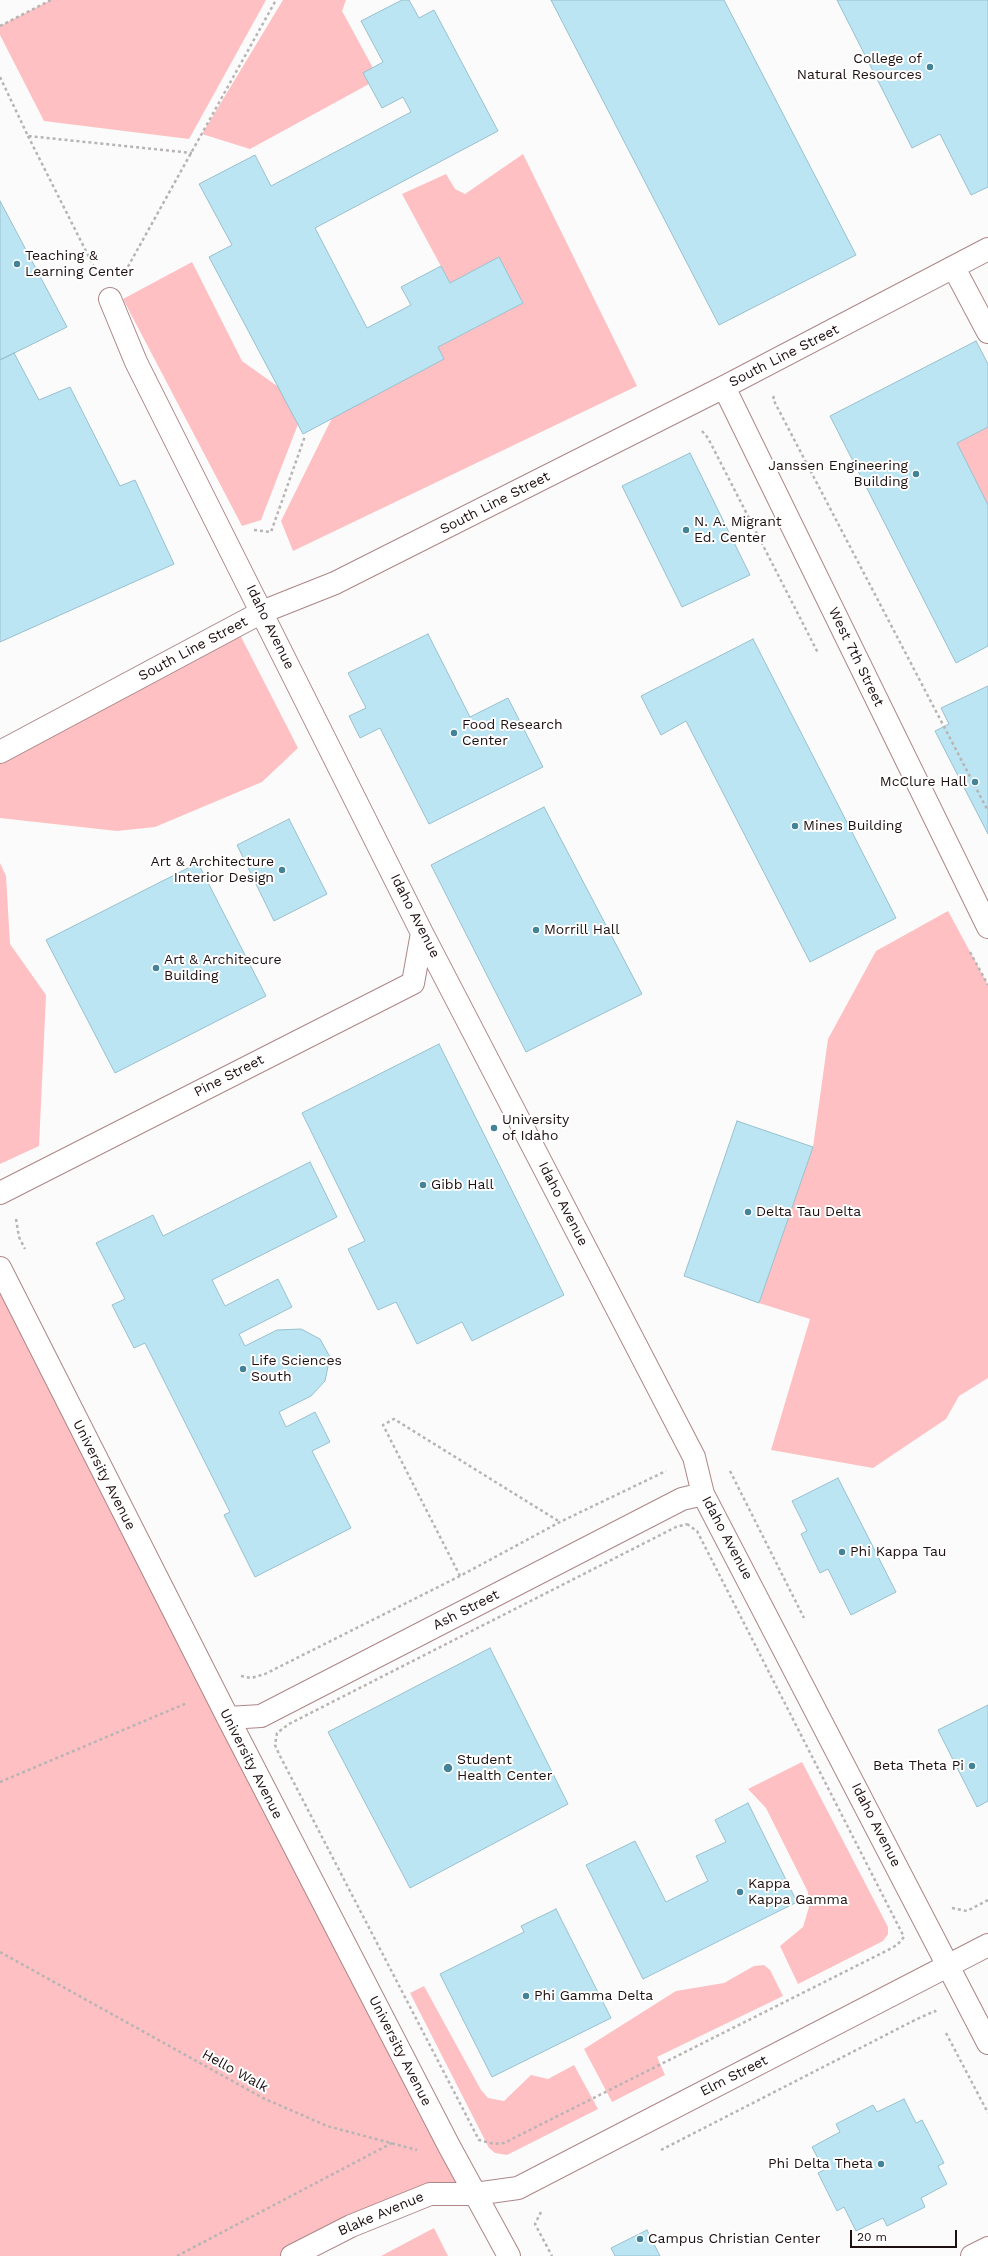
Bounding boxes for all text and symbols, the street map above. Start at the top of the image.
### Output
place label: College of Natural Resources [797,51,922,84]
marker: College of Natural Resources [925,62,935,72]
place label: Teaching & Learning Center [25,248,134,280]
marker: Teaching & Learning Center [12,259,22,269]
street label: South Line Street [726,321,842,391]
place label: Janssen Engineering Building [768,458,908,490]
street label: South Line Street [437,468,553,538]
marker: Janssen Engineering Building [911,469,921,479]
place label: N. A. Migrant Ed. Center [694,514,782,546]
marker: N. A. Migrant Ed. Center [681,525,691,535]
street label: Idaho Avenue [242,582,298,672]
street label: West 7th Street [825,605,887,709]
street label: South Line Street [136,613,250,685]
place label: Food Research Center [462,717,563,750]
marker: Food Research Center [449,728,459,738]
place label: McClure Hall [880,774,967,790]
marker: McClure Hall [970,777,980,787]
place label: Mines Building [803,818,902,834]
marker: Mines Building [790,821,800,831]
place label: Art & Architecture Interior Design [151,854,274,886]
marker: Art & Architecture Interior Design [277,865,287,875]
street label: Idaho Avenue [387,871,443,961]
place label: Morrill Hall [544,922,619,938]
marker: Morrill Hall [531,925,541,935]
place label: Art & Architecure Building [164,952,282,984]
marker: Art & Architecure Building [151,963,161,973]
street label: Pine Street [191,1051,267,1101]
place label: University of Idaho [502,1112,569,1144]
marker: University of Idaho [489,1123,499,1133]
street label: Idaho Avenue [535,1159,591,1249]
place label: Gibb Hall [431,1177,494,1193]
marker: Gibb Hall [418,1180,428,1190]
place label: Delta Tau Delta [756,1204,861,1220]
marker: Delta Tau Delta [743,1207,753,1217]
place label: Life Sciences South [251,1353,342,1386]
marker: Life Sciences South [238,1364,248,1374]
street label: University Avenue [69,1417,139,1533]
street label: Idaho Avenue [698,1493,756,1583]
place label: Phi Kappa Tau [850,1544,946,1560]
marker: Phi Kappa Tau [837,1547,847,1557]
street label: Ash Street [430,1586,502,1634]
street label: University Avenue [216,1706,286,1822]
place label: Student Health Center [457,1752,552,1784]
place label: Beta Theta Pi [873,1758,964,1774]
marker: Beta Theta Pi [967,1761,977,1771]
marker: Student Health Center [442,1762,454,1774]
street label: Idaho Avenue [848,1780,904,1870]
place label: Kappa Kappa Gamma [748,1876,848,1908]
marker: Kappa Kappa Gamma [735,1887,745,1897]
place label: Phi Gamma Delta [534,1988,653,2004]
marker: Phi Gamma Delta [521,1991,531,2001]
street label: University Avenue [365,1993,435,2109]
street label: Hello Walk [199,2046,271,2096]
street label: Elm Street [697,2052,771,2100]
place label: Phi Delta Theta [768,2156,873,2172]
marker: Phi Delta Theta [876,2159,886,2169]
street label: Blake Avenue [336,2188,426,2240]
scale bar [852,2222,959,2248]
text: 20 m [857,2230,887,2244]
place label: Campus Christian Center [648,2231,820,2247]
marker: Campus Christian Center [635,2234,645,2244]

